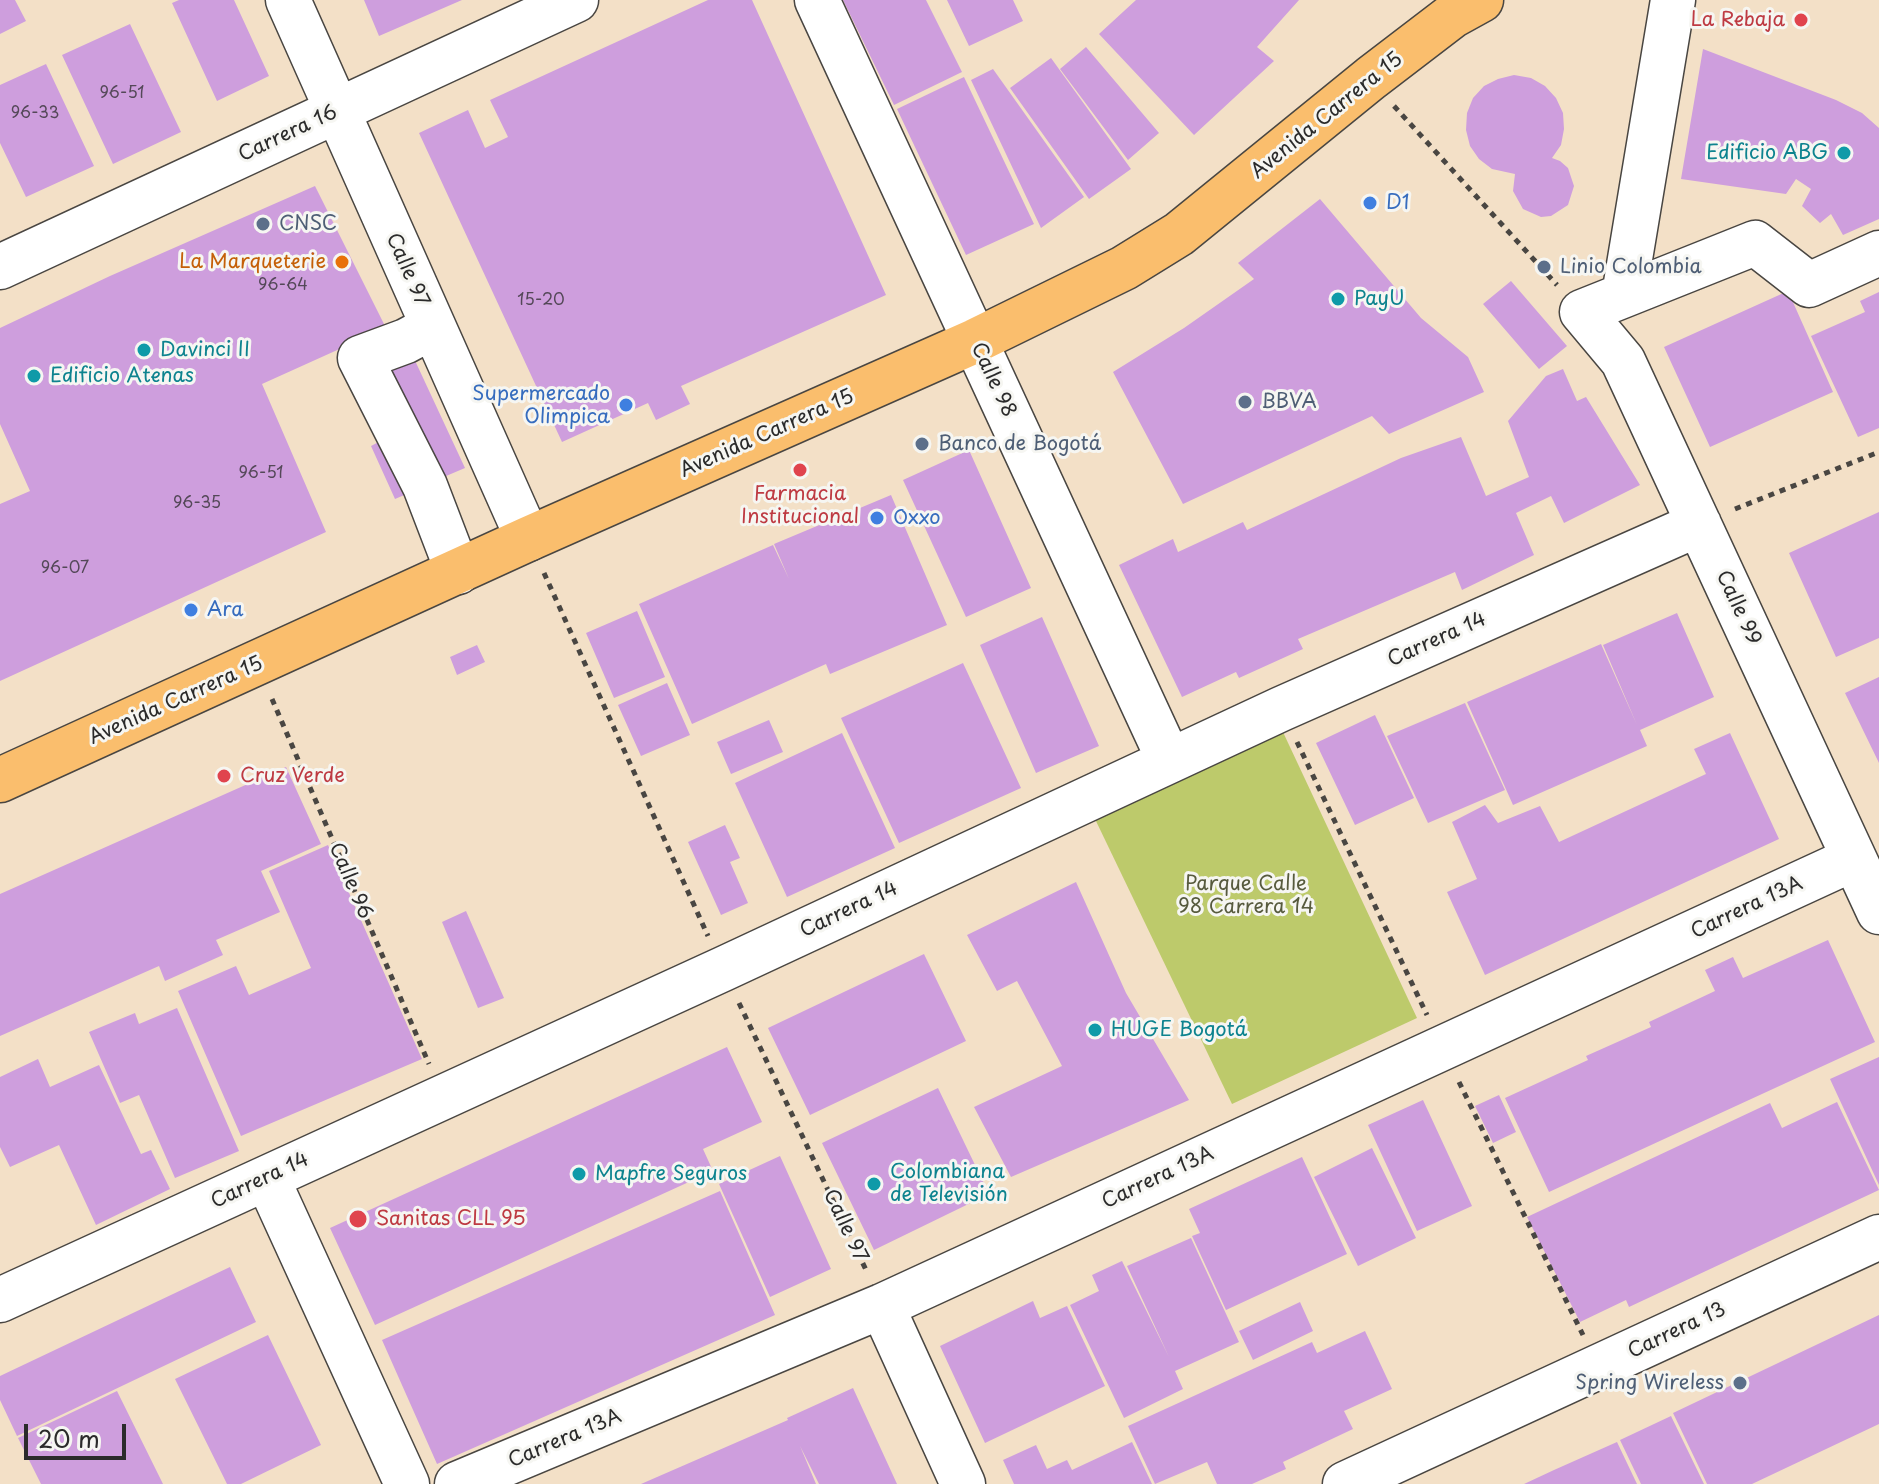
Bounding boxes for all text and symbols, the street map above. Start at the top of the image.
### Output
place label: La Rebaja [1690,8,1785,32]
marker: La Rebaja [1792,11,1810,29]
street label: Avenida Carrera 15 [1246,48,1408,184]
house number: 96-51 [99,84,145,104]
street label: Carrera 16 [235,101,341,167]
house number: 96-33 [11,104,59,124]
place label: Edificio ABG [1706,141,1828,165]
marker: Edificio ABG [1835,144,1853,162]
place label: D1 [1386,191,1410,215]
marker: D1 [1361,194,1379,212]
place label: CNSC [279,212,337,236]
marker: CNSC [254,215,272,233]
street label: Calle 97 [380,230,434,310]
place label: La Marqueterie [179,250,326,274]
marker: La Marqueterie [333,253,351,271]
place label: Linio Colombia [1560,255,1702,279]
marker: Linio Colombia [1535,258,1553,276]
house number: 96-64 [258,276,308,296]
place label: PayU [1354,287,1405,311]
marker: PayU [1329,290,1347,308]
house number: 15-20 [517,291,565,311]
place label: Davinci II [160,338,250,362]
street label: Calle 98 [965,339,1021,421]
marker: Davinci II [135,341,153,359]
place label: Edificio Atenas [50,364,194,388]
marker: Edificio Atenas [25,367,43,385]
place label: Supermercado Olimpica [472,382,610,429]
street label: Avenida Carrera 15 [676,385,858,483]
place label: BBVA [1261,390,1317,414]
marker: BBVA [1236,393,1254,411]
marker: Supermercado Olimpica [617,396,635,414]
place label: Banco de Bogotá [938,432,1101,456]
marker: Banco de Bogotá [913,435,931,453]
marker: Farmacia Institucional [791,461,809,479]
house number: 96-51 [238,464,284,484]
place label: Farmacia Institucional [741,482,859,529]
house number: 96-35 [173,494,221,514]
place label: Oxxo [893,506,941,530]
marker: Oxxo [868,509,886,527]
house number: 96-07 [41,559,89,579]
street label: Calle 99 [1710,567,1766,649]
place label: Ara [207,598,244,622]
marker: Ara [182,601,200,619]
street label: Carrera 14 [1384,608,1490,672]
street label: Avenida Carrera 15 [85,652,267,750]
place label: Cruz Verde [240,764,345,788]
marker: Cruz Verde [215,767,233,785]
street label: Calle 96 [323,839,377,923]
park label: Parque Calle 98 Carrera 14 [1178,872,1314,919]
street label: Carrera 13A [1687,872,1807,944]
street label: Carrera 14 [796,877,902,943]
place label: HUGE Bogotá [1111,1018,1247,1042]
marker: HUGE Bogotá [1086,1021,1104,1039]
street label: Carrera 13A [1098,1142,1218,1214]
street label: Carrera 14 [207,1148,313,1214]
place label: Colombiana de Televisión [890,1160,1008,1207]
place label: Mapfre Seguros [595,1162,747,1186]
marker: Mapfre Seguros [570,1165,588,1183]
marker: Colombiana de Televisión [865,1175,883,1193]
street label: Calle 97 [818,1186,872,1266]
place label: Sanitas CLL 95 [376,1207,526,1231]
marker: Sanitas CLL 95 [347,1208,369,1230]
street label: Carrera 13 [1624,1298,1730,1364]
place label: Spring Wireless [1575,1371,1724,1395]
marker: Spring Wireless [1731,1374,1749,1392]
street label: Carrera 13A [505,1404,625,1474]
scale bar [28,1408,130,1458]
text: 20 m [38,1420,100,1456]

